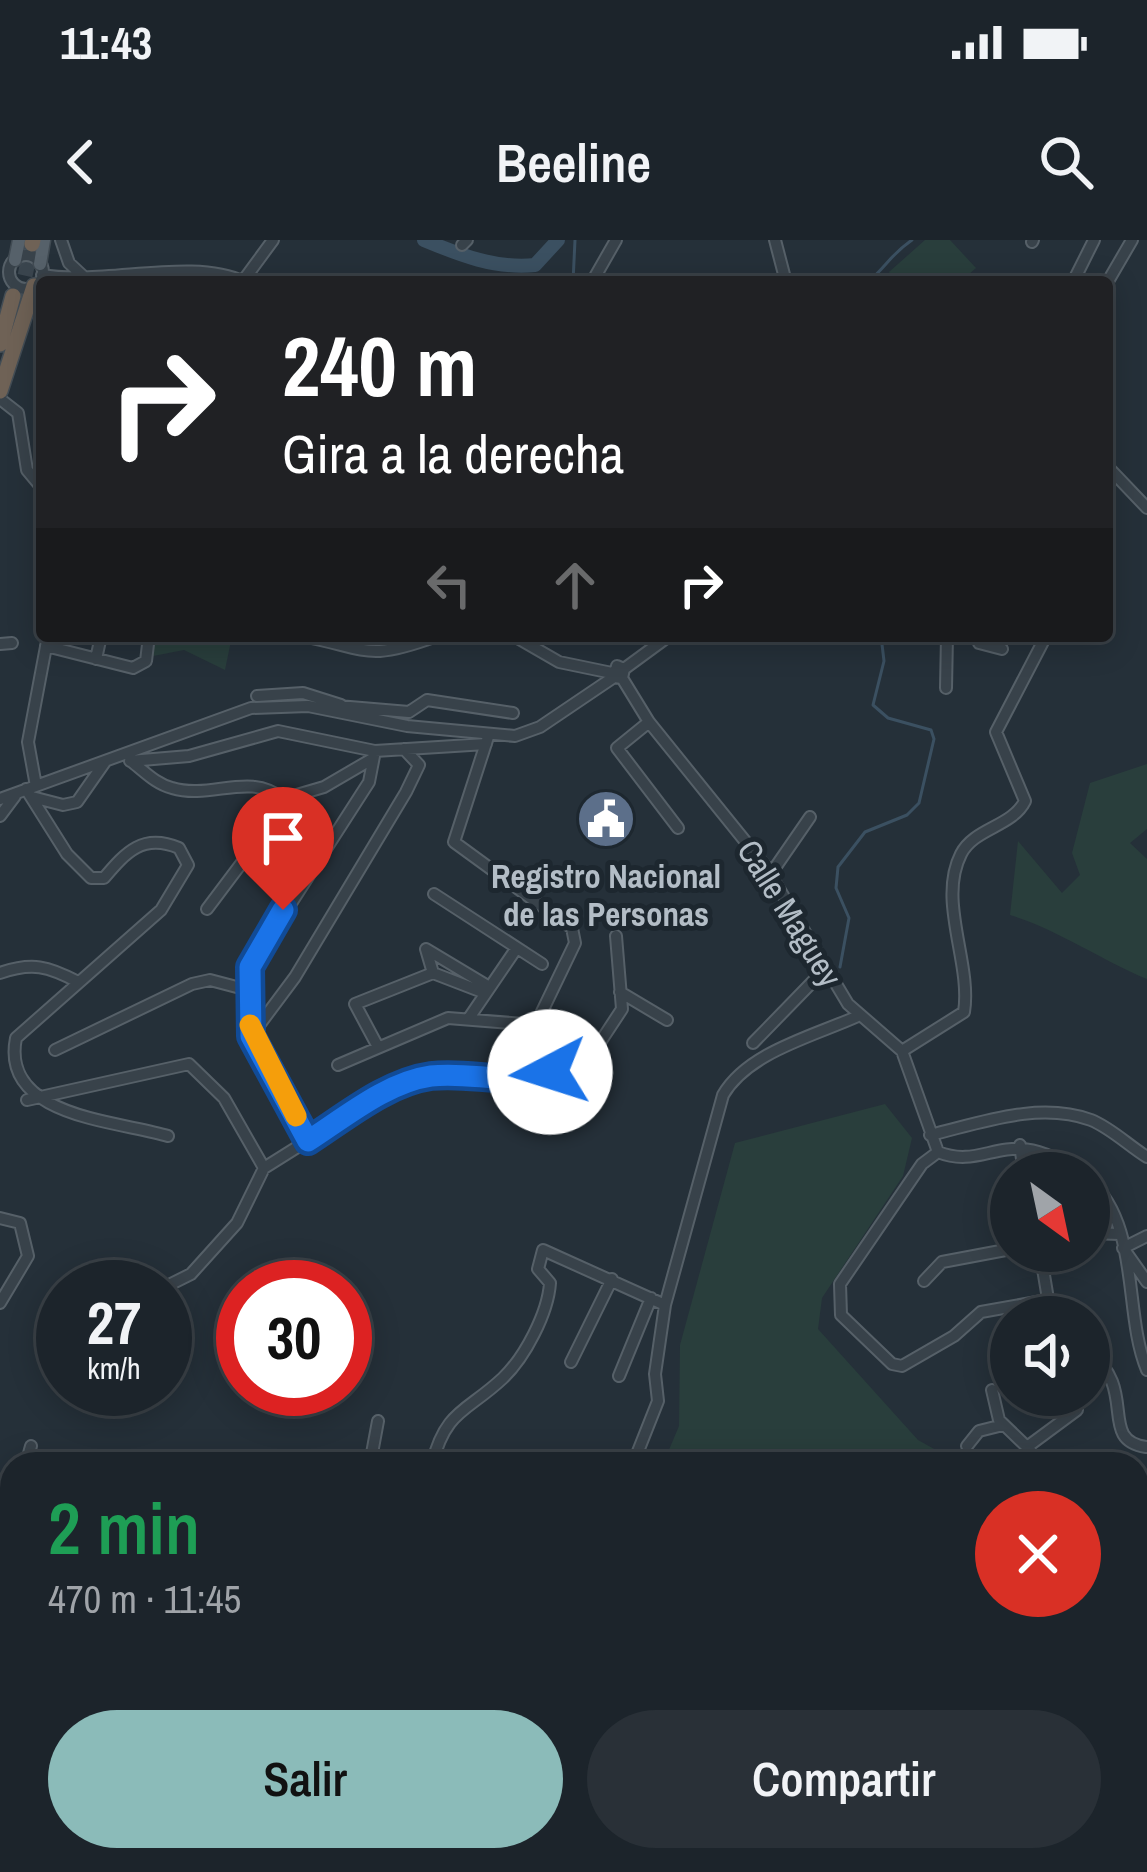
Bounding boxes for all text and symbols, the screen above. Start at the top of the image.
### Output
text: 11:43 [60,12,152,73]
text: Beeline [496,126,651,199]
icon: back [48,129,114,195]
icon: search [1033,129,1099,195]
text: 240 m [282,309,477,422]
icon: right [84,324,240,480]
text: Gira a la derecha [282,417,624,490]
icon: left [416,552,482,618]
icon: ahead [542,552,608,618]
icon: right [668,552,734,618]
pin [232,787,334,910]
public building icon: Registro Nacional de las Personas [575,788,637,850]
icon: arrive [250,805,316,871]
street label: Calle Maguey [728,831,853,995]
place label: Registro Nacional de las Personas [491,854,721,936]
position arrow [487,1009,613,1135]
north arrow [990,1152,1110,1272]
map controls [990,1152,1110,1416]
speed limit sign: 30 [216,1260,372,1416]
text: 27 [87,1282,141,1363]
button: sound [990,1296,1110,1416]
text: km/h [87,1348,141,1388]
text: 2 min [48,1479,200,1576]
button: close [975,1491,1101,1617]
text: 470 m · 11:45 [48,1573,241,1625]
button: Salir [48,1710,563,1848]
button: Compartir [587,1710,1101,1848]

